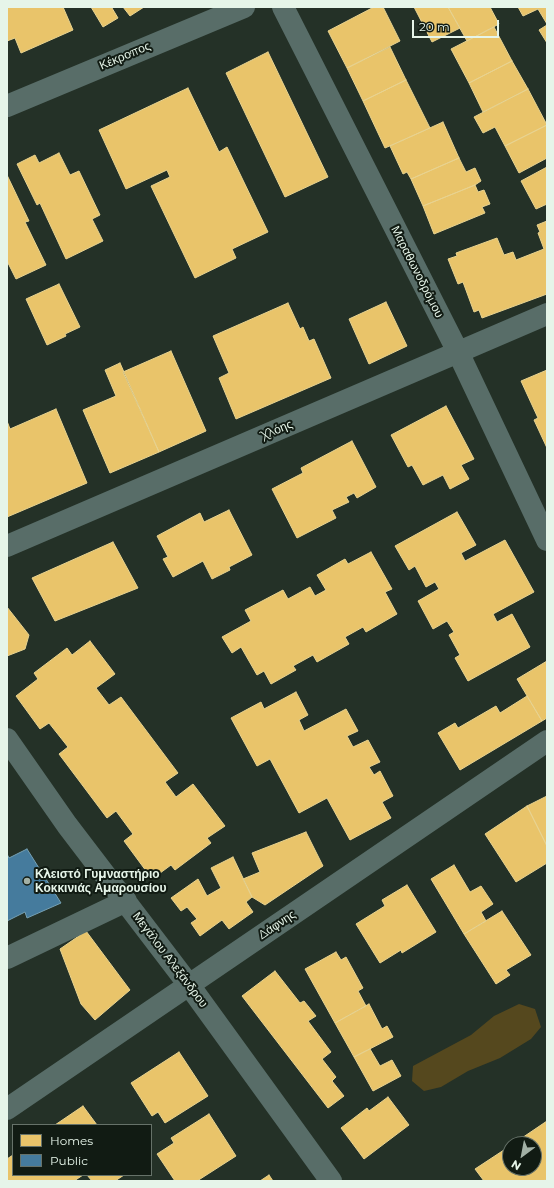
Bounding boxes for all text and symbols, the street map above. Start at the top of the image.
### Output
scale bar [414,12,501,38]
text: 20 m [419,19,450,34]
street label: Κέκροπος [97,39,153,73]
street label: Μαραθωνοδρόμου [388,224,446,320]
street label: Χλόης [259,417,295,443]
place label: Κλειστό Γυμναστήριο Κοκκινιάς Αμαρουσίου [35,867,166,895]
marker: Κλειστό Γυμναστήριο Κοκκινιάς Αμαρουσίου [22,876,32,886]
street label: Δάφνης [256,907,298,943]
street label: Μεγάλου Αλεξάνδρου [129,909,211,1011]
legend [12,1124,152,1176]
text: Homes [50,1133,93,1148]
north arrow [502,1136,542,1176]
text: Public [50,1153,88,1168]
text: N [509,1157,524,1174]

